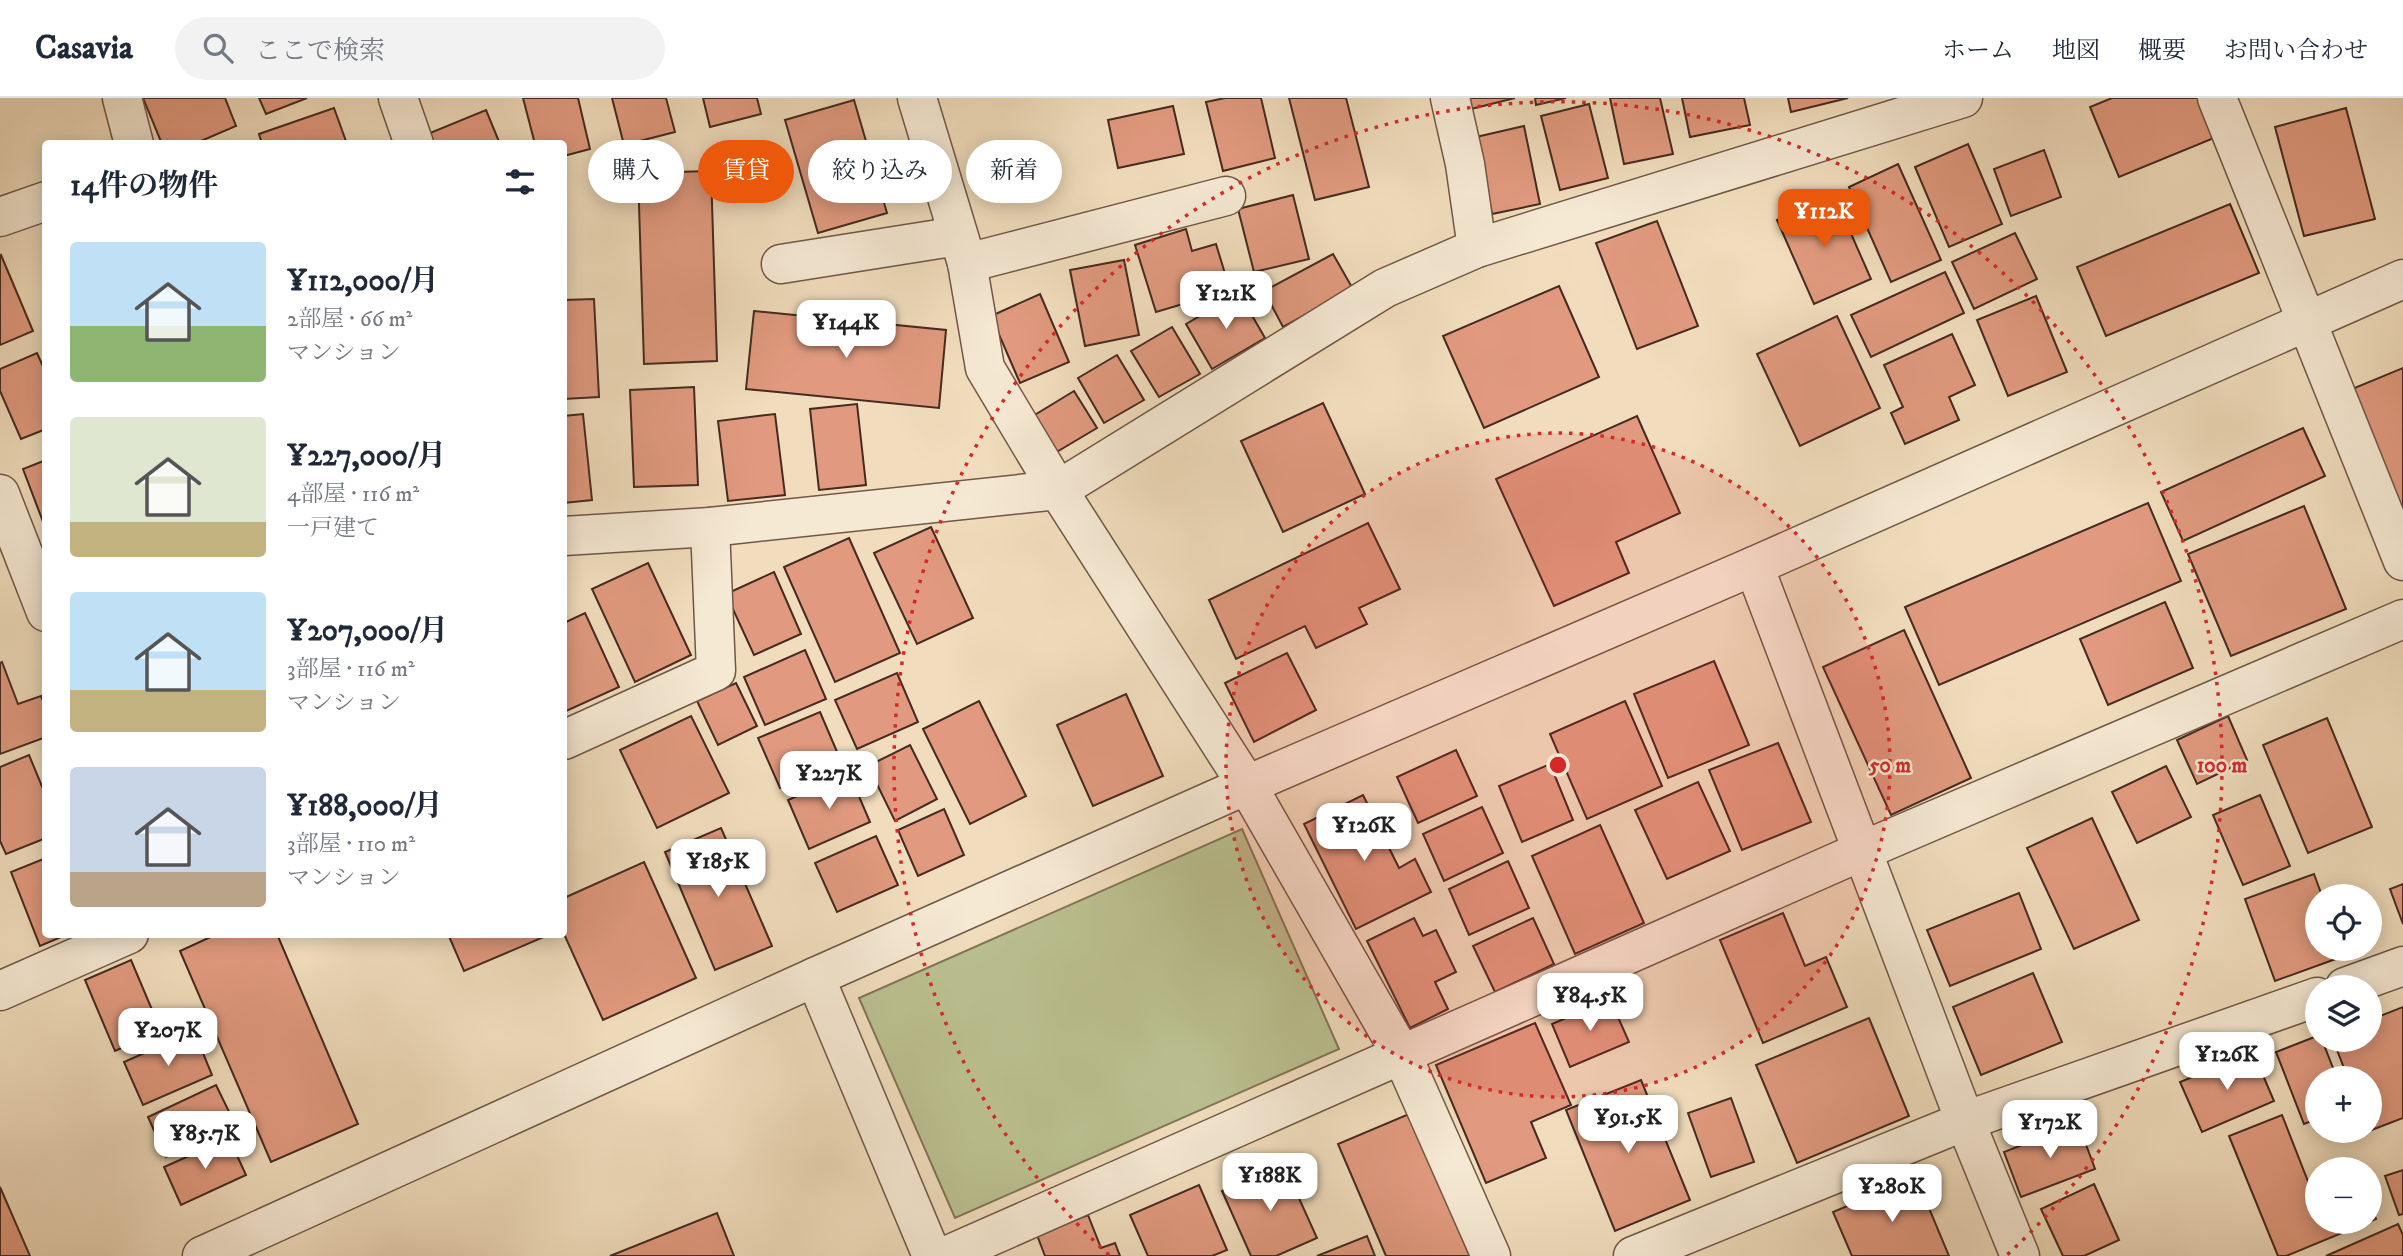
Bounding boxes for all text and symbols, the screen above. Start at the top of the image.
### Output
search box [175,17,665,80]
text: Casavia [35,28,133,69]
icon: search [199,29,237,67]
text: ここで検索 [255,35,385,68]
text: ホーム [1942,36,2014,66]
text: 地図 [2052,36,2100,66]
text: 概要 [2138,36,2186,66]
text: お問い合わせ [2224,36,2368,66]
chip: 購入 [588,140,684,203]
chip: 賃貸 [698,140,794,203]
chip: 絞り込み [808,140,952,203]
chip: 新着 [966,140,1062,203]
icon: filters [501,163,539,201]
text: 14件の物件 [70,168,218,205]
pin: ¥112K [1775,190,1873,249]
text: ¥112K [1794,197,1854,226]
text: ¥112,000/月 [287,263,439,300]
icon: home [126,270,210,354]
pin: ¥121K [1177,272,1275,331]
text: ¥121K [1196,279,1256,308]
pin: ¥144K [797,300,895,360]
text: 2部屋 · 66 m² [287,305,413,334]
text: ¥144K [813,308,879,337]
text: マンション [287,339,401,368]
text: ¥227,000/月 [287,438,446,475]
icon: home [126,445,210,529]
text: 4部屋 · 116 m² [287,480,419,509]
text: 一戸建て [287,514,379,543]
text: ¥207,000/月 [287,613,448,650]
icon: home [126,620,210,704]
text: 3部屋 · 116 m² [287,655,415,684]
text: マンション [287,689,401,718]
pin: ¥227K [780,752,878,811]
centre of rings [1546,753,1570,777]
text: 50 m [1868,753,1911,779]
text: 100 m [2197,753,2247,779]
text: ¥227K [796,759,862,788]
text: ¥188,000/月 [287,788,443,825]
icon: home [126,795,210,879]
pin: ¥126K [1315,804,1413,863]
text: ¥126K [1332,811,1396,840]
text: 3部屋 · 110 m² [287,830,415,859]
pin: ¥185K [669,840,767,899]
text: ¥185K [687,847,749,876]
text: マンション [287,864,401,893]
map controls [2305,884,2382,1234]
button: locate [2305,884,2382,961]
pin: ¥84.5K [1533,974,1647,1033]
button: layers [2305,975,2382,1052]
text: ¥84.5K [1553,981,1627,1010]
pin: ¥207K [119,1009,217,1068]
text: ¥207K [134,1016,202,1045]
pin: ¥126K [2178,1032,2276,1092]
text: ¥126K [2195,1040,2259,1069]
button: + [2305,1066,2382,1143]
pin: ¥91.5K [1571,1096,1685,1155]
pin: ¥172K [2001,1100,2099,1160]
text: ¥91.5K [1594,1103,1662,1132]
text: ¥172K [2018,1108,2082,1137]
pin: ¥85.7K [148,1112,262,1171]
text: ¥85.7K [170,1119,240,1148]
pin: ¥188K [1221,1154,1319,1213]
button: − [2305,1157,2382,1234]
text: ¥188K [1238,1161,1302,1190]
pin: ¥280K [1843,1164,1941,1224]
text: ¥280K [1859,1172,1925,1201]

